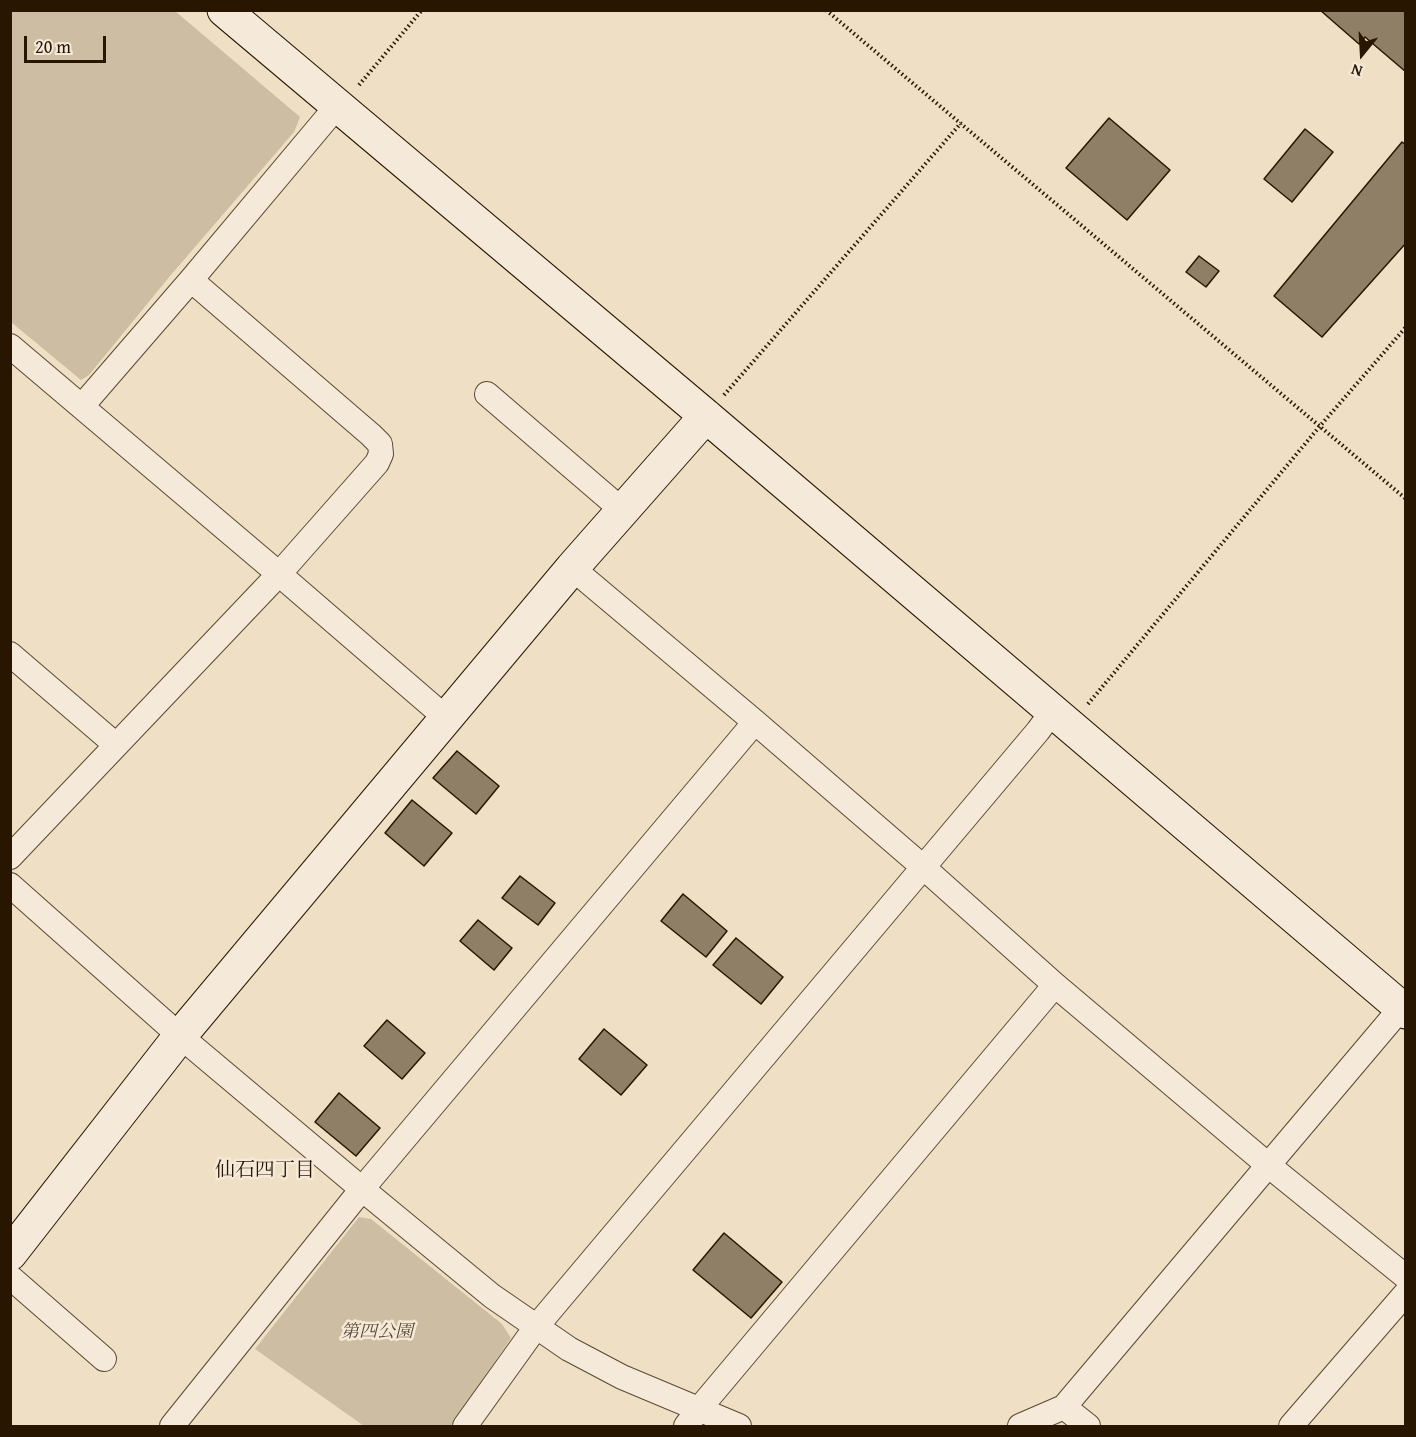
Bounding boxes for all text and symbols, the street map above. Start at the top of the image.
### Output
scale bar [27,24,110,62]
north arrow [1332,24,1392,84]
text: 20 m [35,33,71,60]
text: N [1348,58,1365,84]
district label: 仙石四丁目 [215,1159,315,1183]
park label: 第四公園 [341,1321,413,1343]

